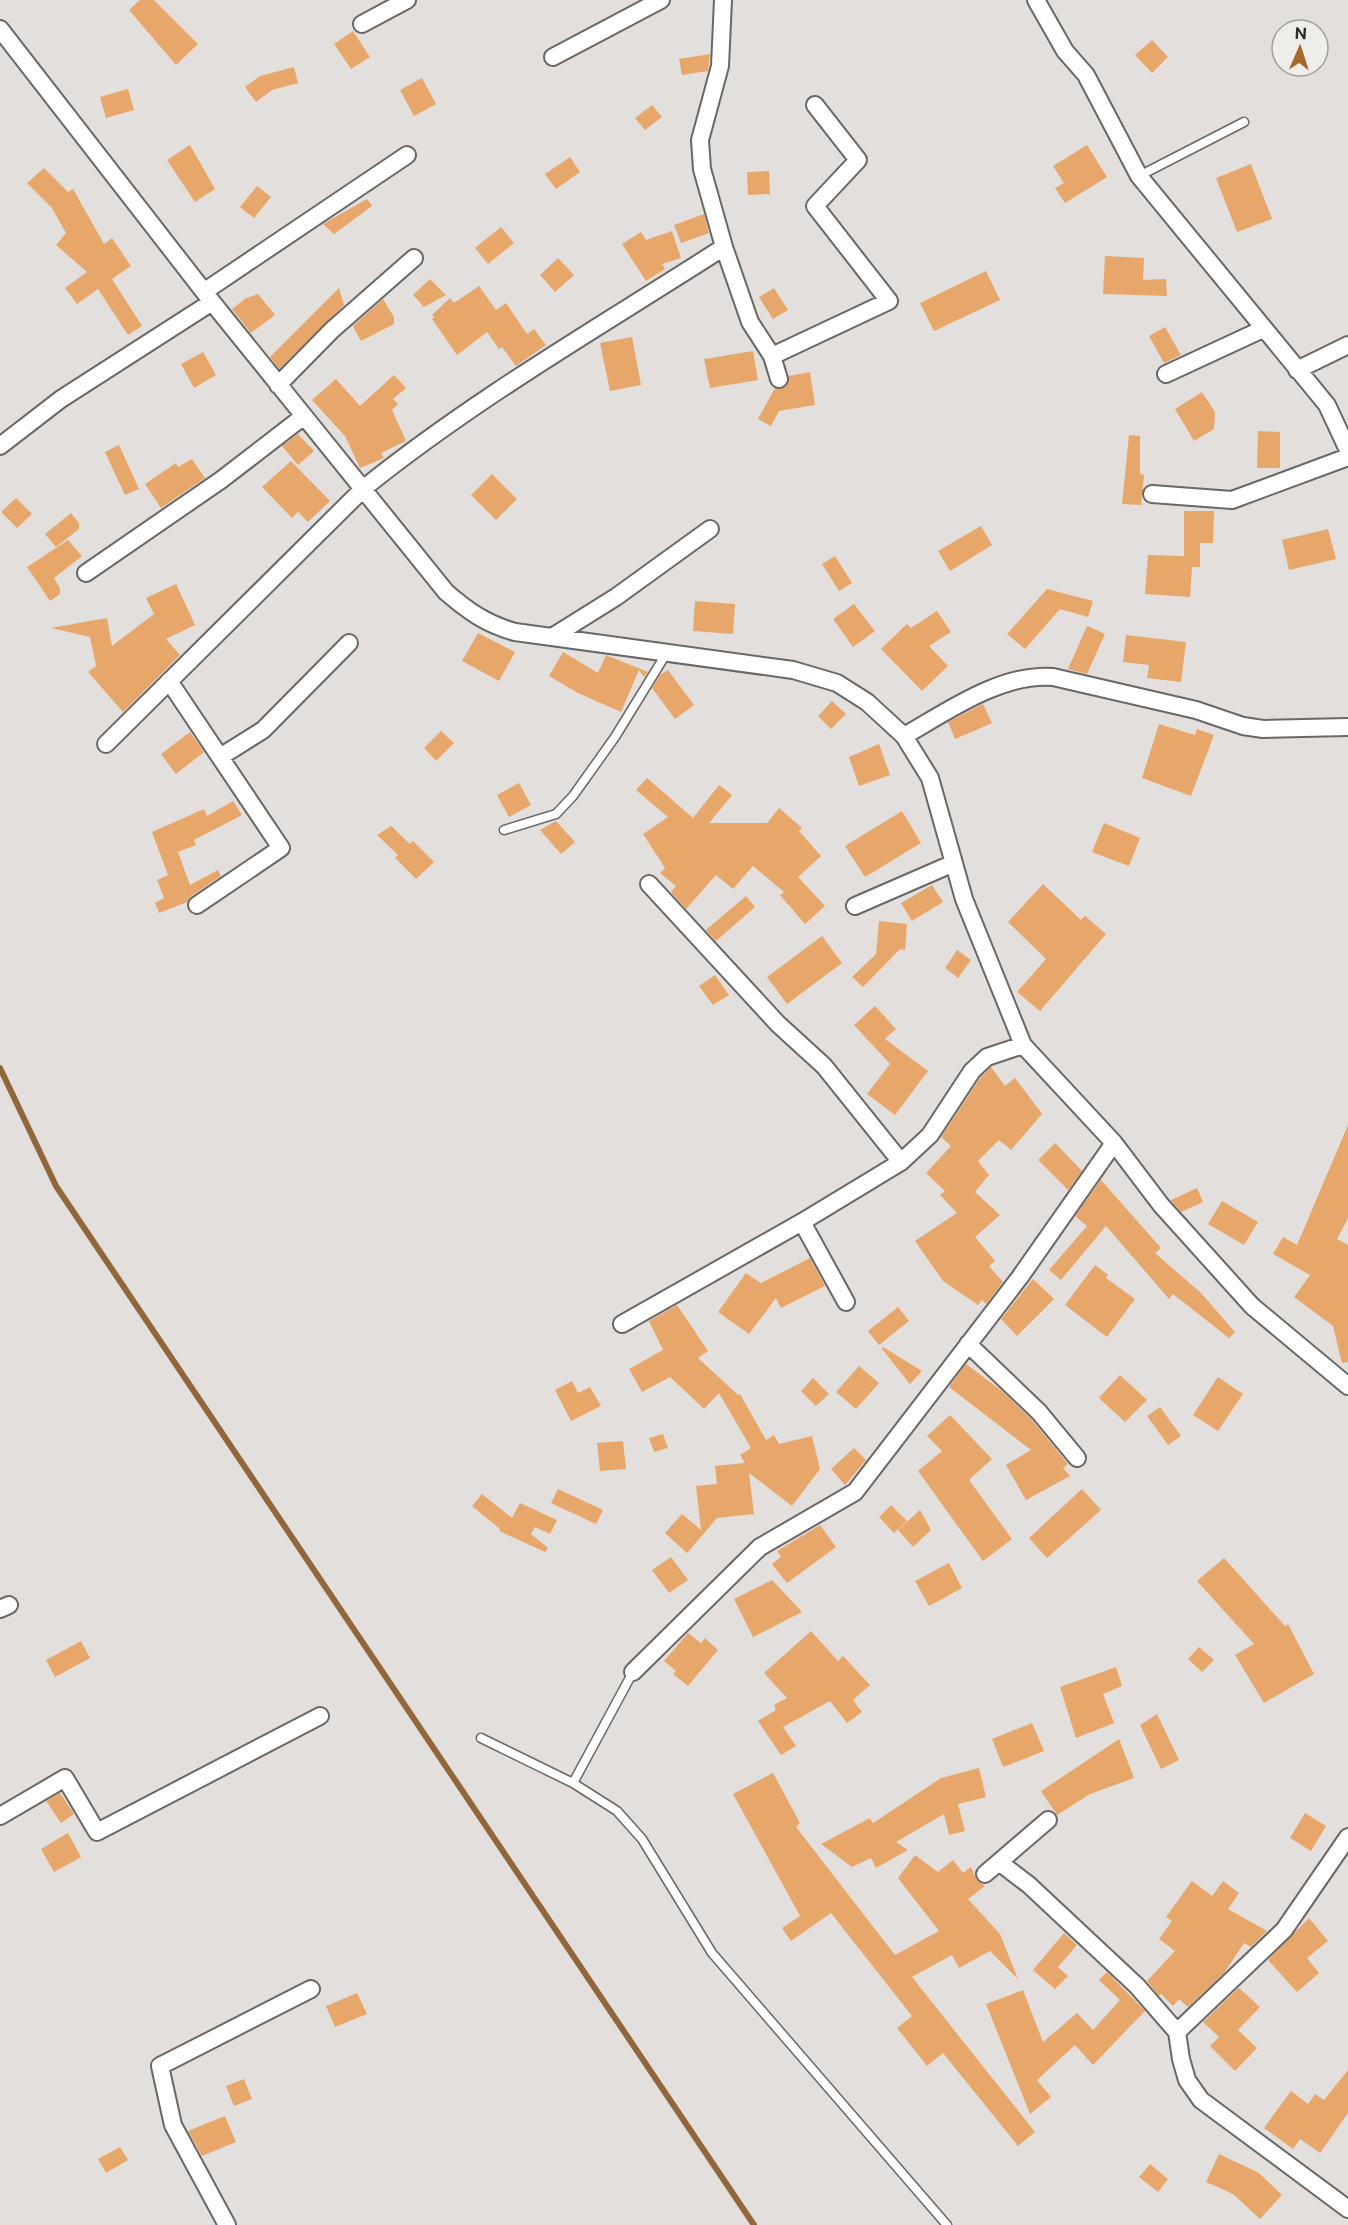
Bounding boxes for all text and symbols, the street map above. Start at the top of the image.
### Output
north arrow [1270,18,1330,78]
text: N [1294,24,1308,43]

